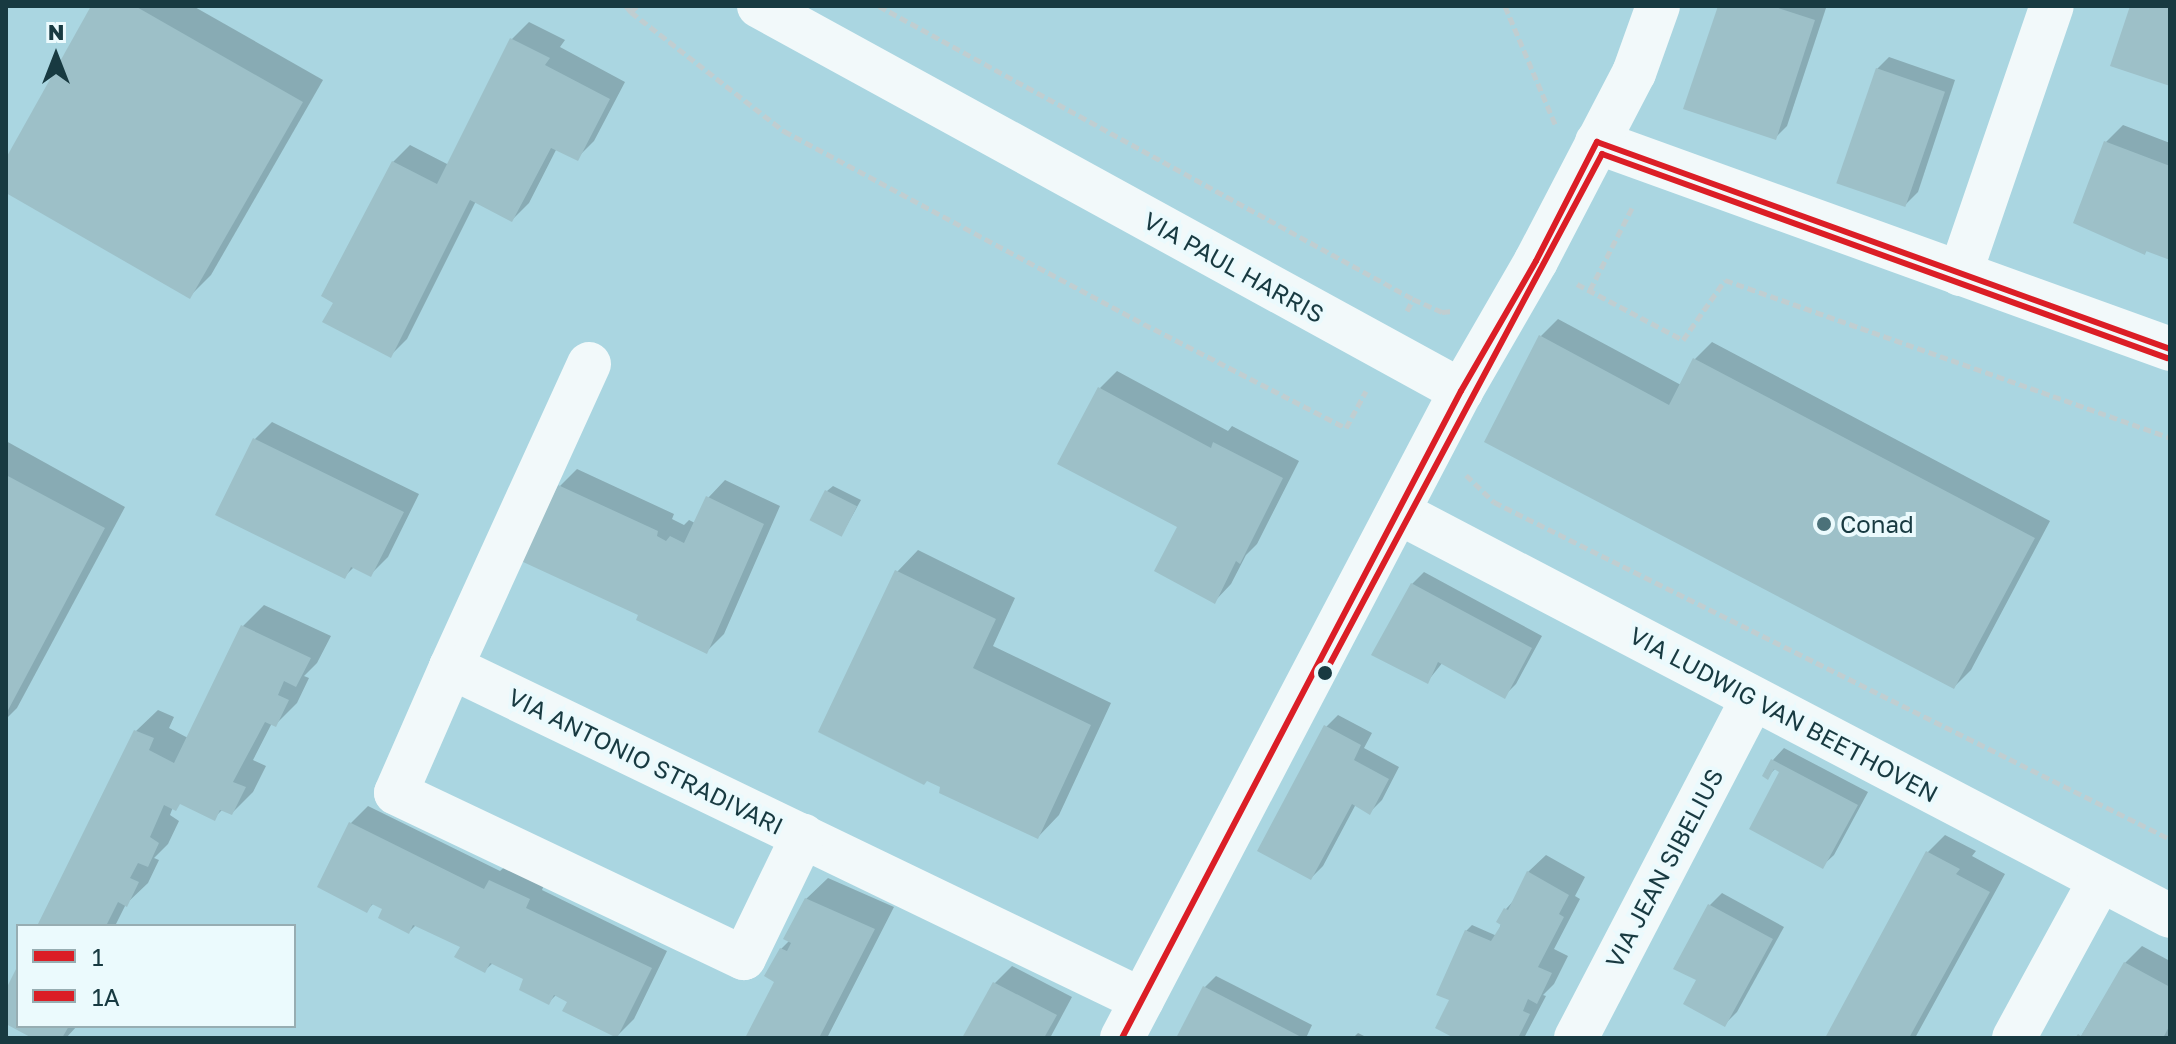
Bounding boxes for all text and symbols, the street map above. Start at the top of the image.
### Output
north arrow [16,16,96,96]
text: N [48,18,64,45]
street label: VIA PAUL HARRIS [1139,205,1329,329]
place label: Conad [1840,510,1914,538]
marker: Conad [1815,515,1833,533]
street label: VIA LUDWIG VAN BEETHOVEN [1625,620,1943,808]
unlabelled marker [1317,665,1333,681]
street label: VIA ANTONIO STRADIVARI [504,682,788,840]
street label: VIA JEAN SIBELIUS [1599,763,1729,973]
legend [16,924,296,1028]
text: 1 [92,942,104,971]
text: 1A [92,982,120,1011]

